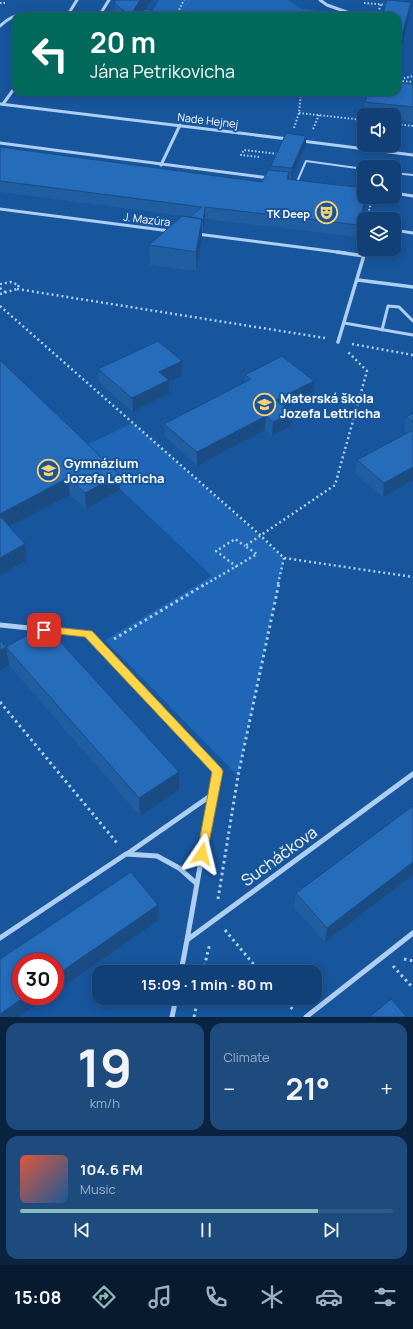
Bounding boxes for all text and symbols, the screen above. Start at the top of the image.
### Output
text: 20 m [90,23,156,61]
icon: left [24,28,76,80]
text: Jána Petrikovicha [90,59,235,83]
map controls [357,108,401,256]
button: sound [357,108,401,152]
street label: Nade Hejnej [177,109,239,131]
button: search [357,160,401,204]
theatre icon: TK Deep [313,200,339,226]
place label: TK Deep [267,206,310,221]
street label: J. Mazúra [123,209,171,229]
button: layers [357,212,401,256]
place label: Materská škola Jozefa Lettricha [280,389,381,422]
school or university icon: Materská škola Jozefa Lettricha [252,392,278,418]
place label: Gymnázium Jozefa Lettricha [64,454,165,487]
school or university icon: Gymnázium Jozefa Lettricha [36,457,62,483]
pin [27,613,61,647]
icon: arrive [33,619,55,641]
street label: Sucháčkova [237,821,321,891]
position arrow [181,833,223,875]
speed limit sign: 30 [12,953,64,1005]
text: 15:09 · 1 min · 80 m [141,974,273,995]
text: 19 [77,1032,132,1103]
text: Climate [224,1048,270,1066]
text: 21° [286,1068,330,1109]
text: − [224,1074,235,1104]
text: + [380,1074,393,1104]
text: km/h [90,1094,120,1112]
text: 104.6 FM [80,1159,143,1180]
text: Music [80,1180,116,1198]
icon: previous [71,1219,93,1241]
icon: pause [195,1219,217,1241]
icon: next [320,1219,342,1241]
icon: directions [90,1283,118,1311]
icon: music [146,1283,174,1311]
icon: phone [202,1283,230,1311]
icon: climate [258,1283,286,1311]
icon: car [315,1283,343,1311]
icon: filters [371,1283,399,1311]
text: 15:08 [14,1285,62,1309]

